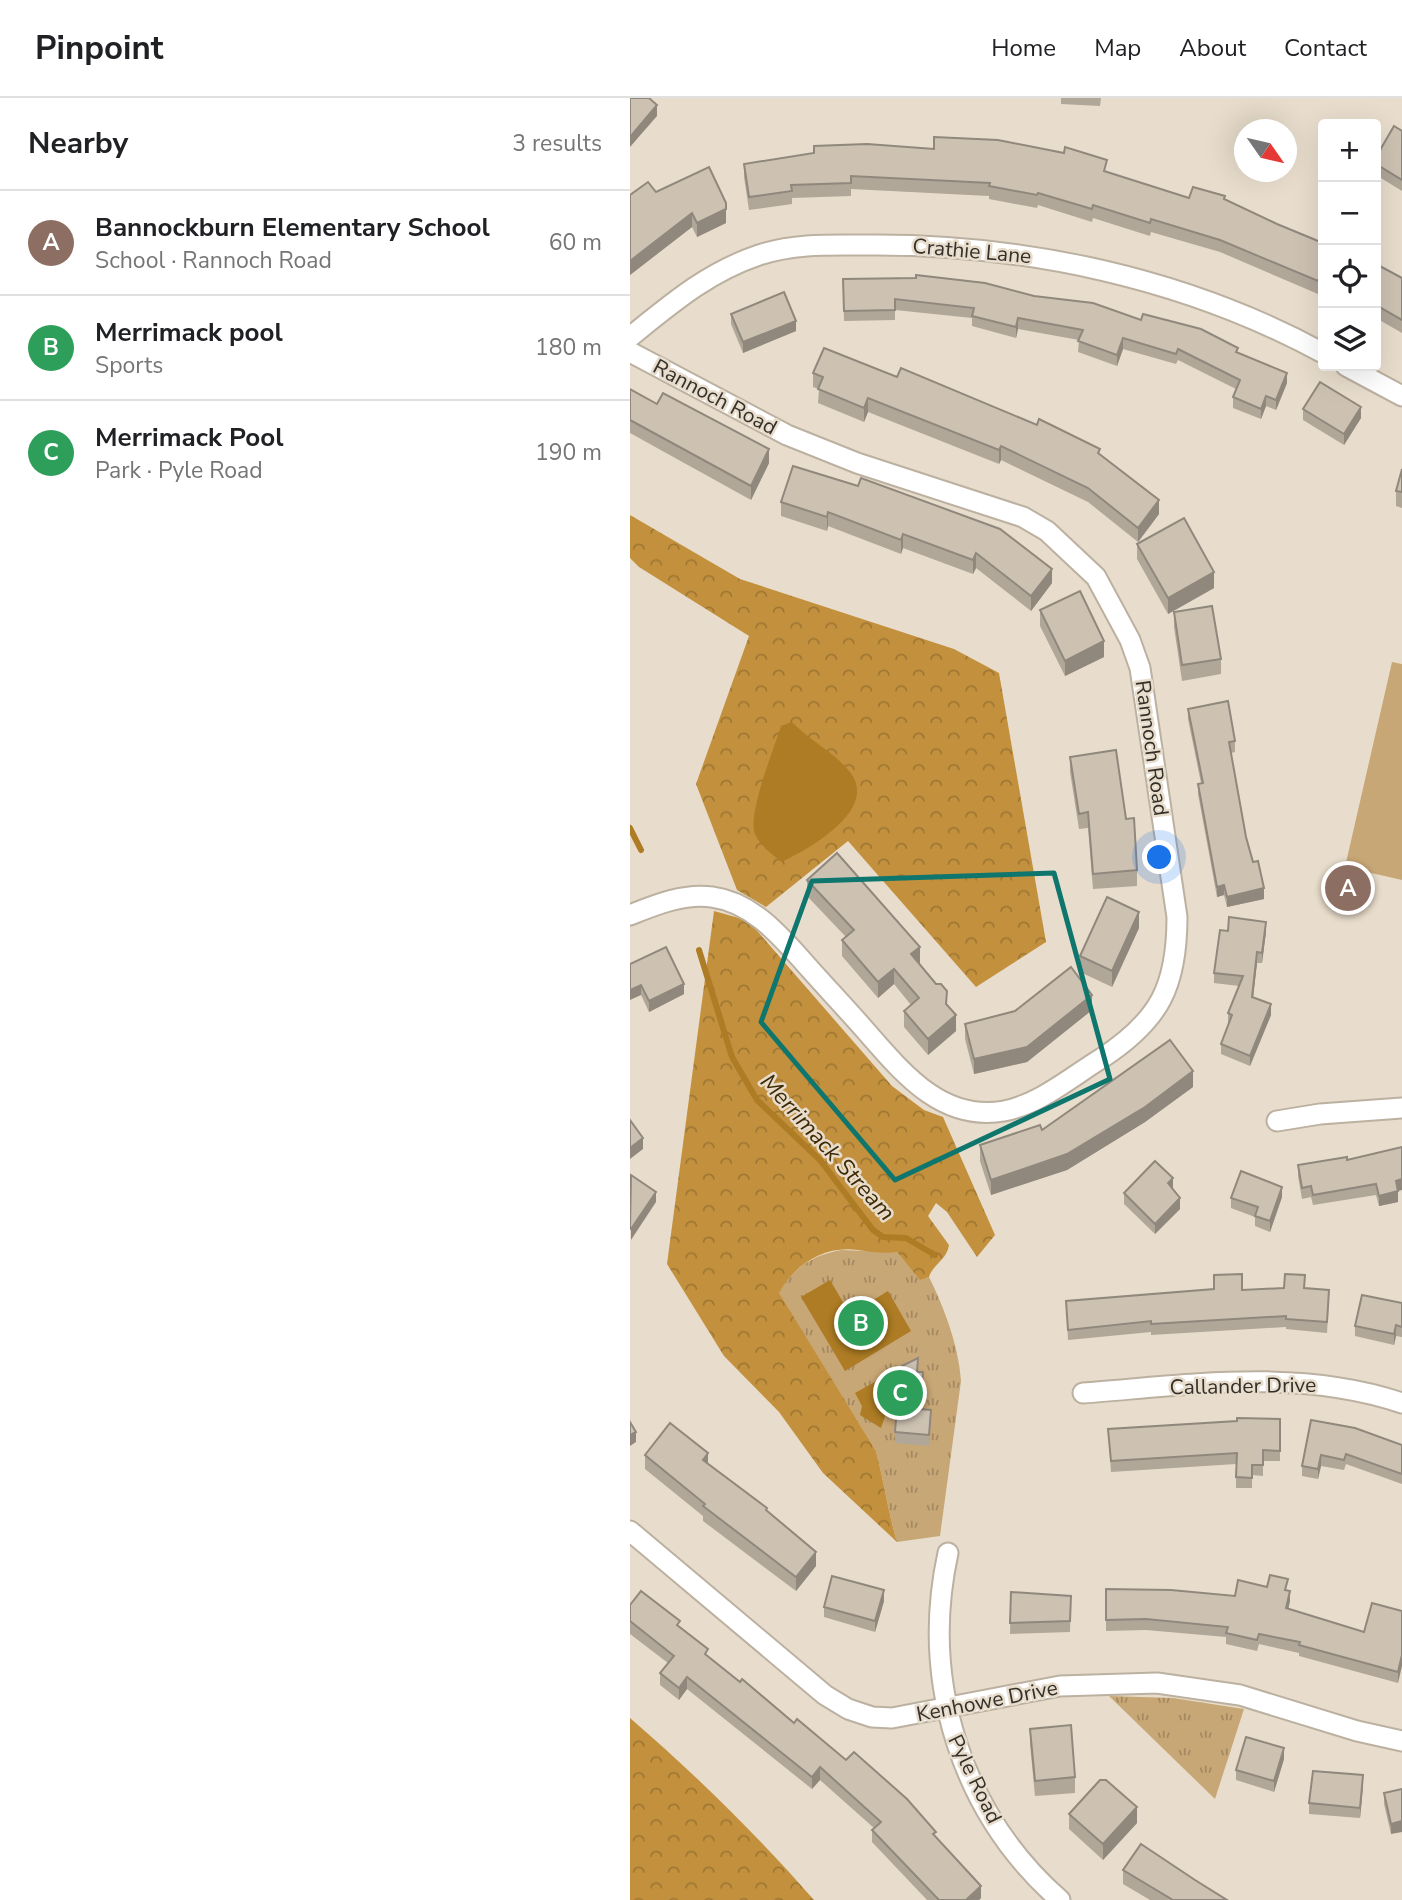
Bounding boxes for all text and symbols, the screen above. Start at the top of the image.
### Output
text: Pinpoint [35,26,163,71]
text: Home [991,32,1056,64]
text: Map [1094,32,1141,64]
text: About [1179,32,1246,64]
text: Contact [1284,32,1367,64]
north arrow [1234,119,1297,182]
map controls [1318,119,1381,371]
button: + [1318,119,1381,182]
text: Nearby [28,123,128,164]
text: 3 results [512,128,602,159]
button: − [1318,182,1381,245]
text: Bannockburn Elementary School [95,210,490,245]
text: A [42,227,60,258]
text: 60 m [549,227,602,258]
street label: Crathie Lane [911,232,1033,270]
text: School · Rannoch Road [95,245,332,276]
button: locate [1318,245,1381,308]
button: layers [1318,308,1381,371]
text: Merrimack pool [95,315,283,350]
text: B [43,332,59,363]
text: 180 m [535,332,602,363]
text: Sports [95,350,163,381]
street label: Rannoch Road [648,353,782,441]
text: Merrimack Pool [95,420,283,455]
text: C [43,437,59,468]
text: 190 m [535,437,602,468]
text: Park · Pyle Road [95,455,263,486]
street label: Rannoch Road [1129,678,1175,818]
your location [1142,840,1176,874]
pin: A [1325,862,1371,914]
water label: Merrimack Stream [753,1067,902,1228]
pin: B [838,1297,884,1349]
pin: C [877,1367,923,1419]
street label: Callander Drive [1169,1371,1317,1401]
street label: Kenhowe Drive [914,1674,1060,1728]
street label: Pyle Road [941,1730,1009,1828]

